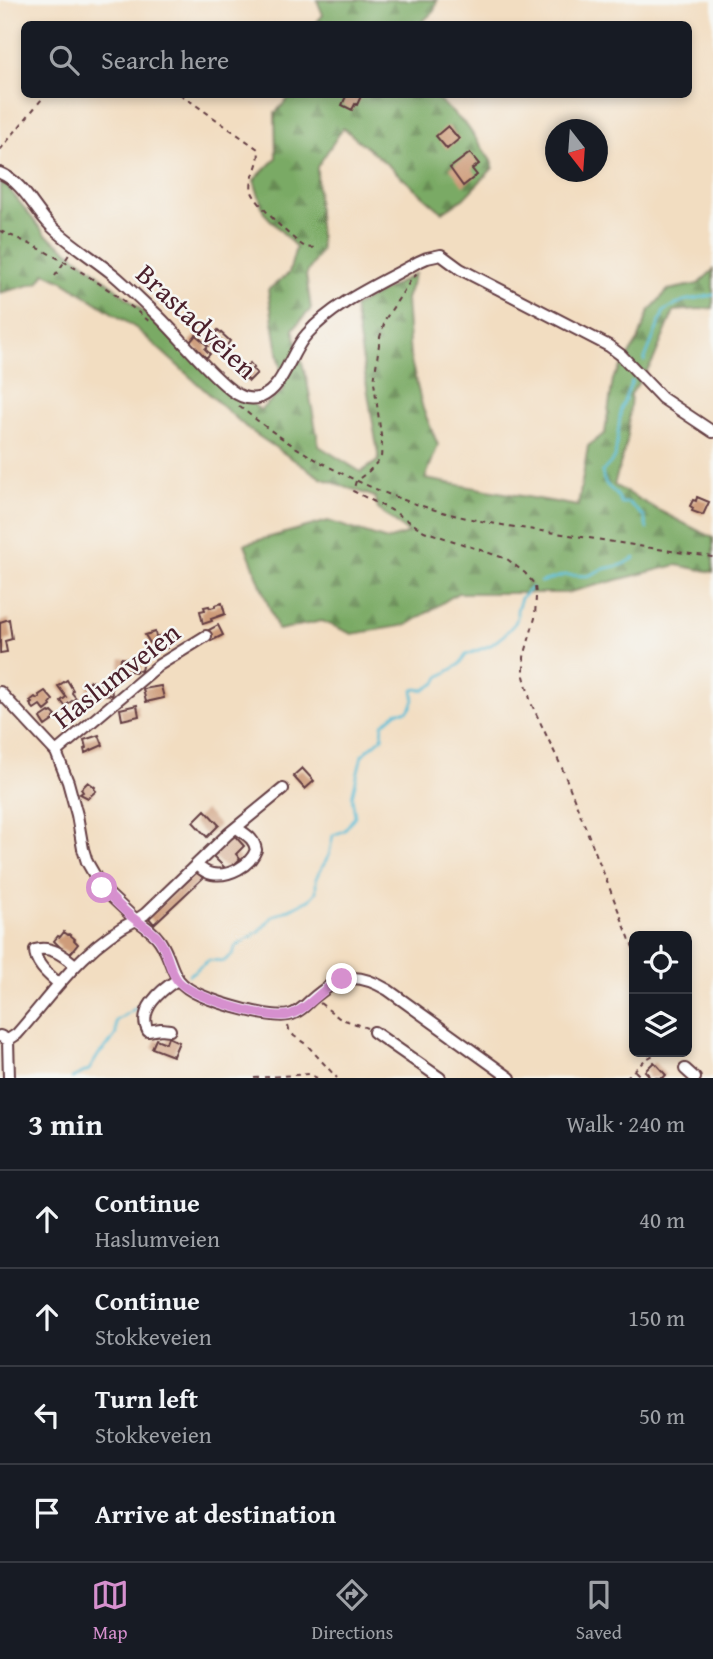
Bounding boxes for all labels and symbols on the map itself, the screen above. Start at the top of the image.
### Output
north arrow [545,119,608,182]
street label: Brastadveien [128,254,267,388]
street label: Haslumveien [43,612,188,738]
route start [86,872,117,903]
route end [326,963,357,994]

